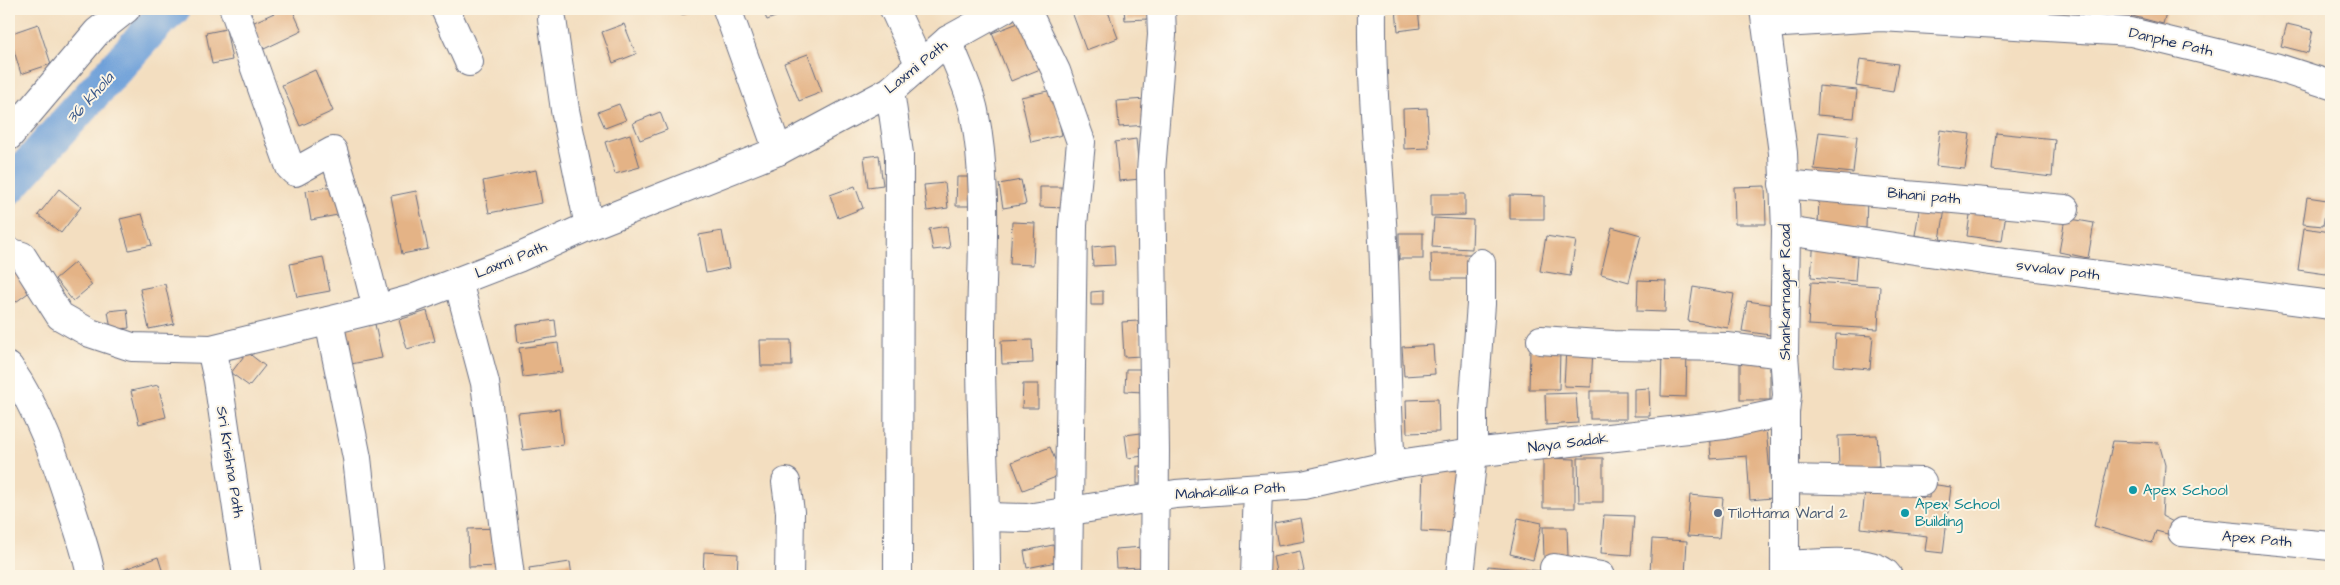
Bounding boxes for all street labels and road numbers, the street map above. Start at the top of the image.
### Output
street label: Danphe Path [2127,22,2216,62]
street label: Laxmi Path [880,35,952,99]
street label: Bihani path [1887,182,1962,210]
street label: Shankarnagar Road [1775,223,1797,360]
street label: Laxmi Path [472,236,551,284]
street label: svvalav path [2015,254,2102,286]
street label: Sri Krishna Path [211,405,249,520]
street label: Naya Sadak [1527,428,1609,459]
street label: Mahakalika Path [1174,477,1286,505]
street label: Apex Path [2221,525,2293,553]

